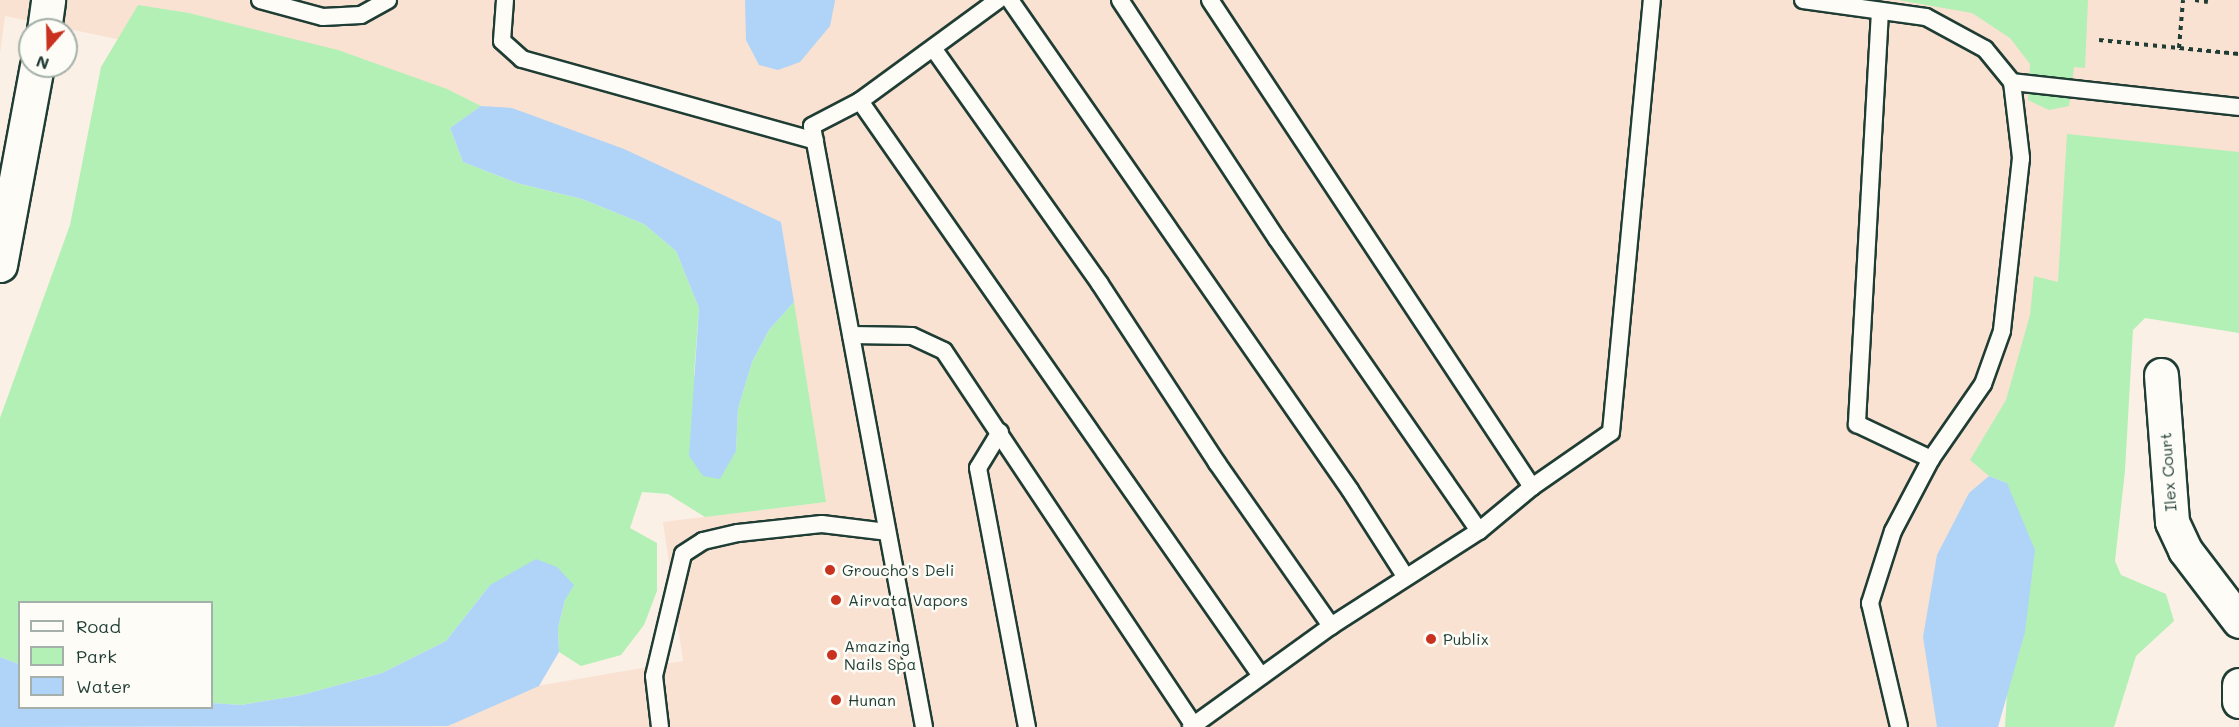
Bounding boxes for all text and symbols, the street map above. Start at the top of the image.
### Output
north arrow [18,18,78,78]
text: N [33,52,52,75]
street label: Ilex Court [2156,432,2180,512]
place label: Groucho's Deli [842,560,954,580]
marker: Groucho's Deli [823,563,837,577]
place label: Airvata Vapors [848,590,968,610]
marker: Airvata Vapors [829,593,843,607]
legend [18,601,213,709]
text: Road [76,614,121,638]
place label: Publix [1443,629,1489,649]
marker: Publix [1424,632,1438,646]
place label: Amazing Nails Spa [844,636,916,674]
text: Park [76,644,117,668]
marker: Amazing Nails Spa [825,648,839,662]
text: Water [76,674,131,698]
place label: Hunan [848,690,896,710]
marker: Hunan [829,693,843,707]

